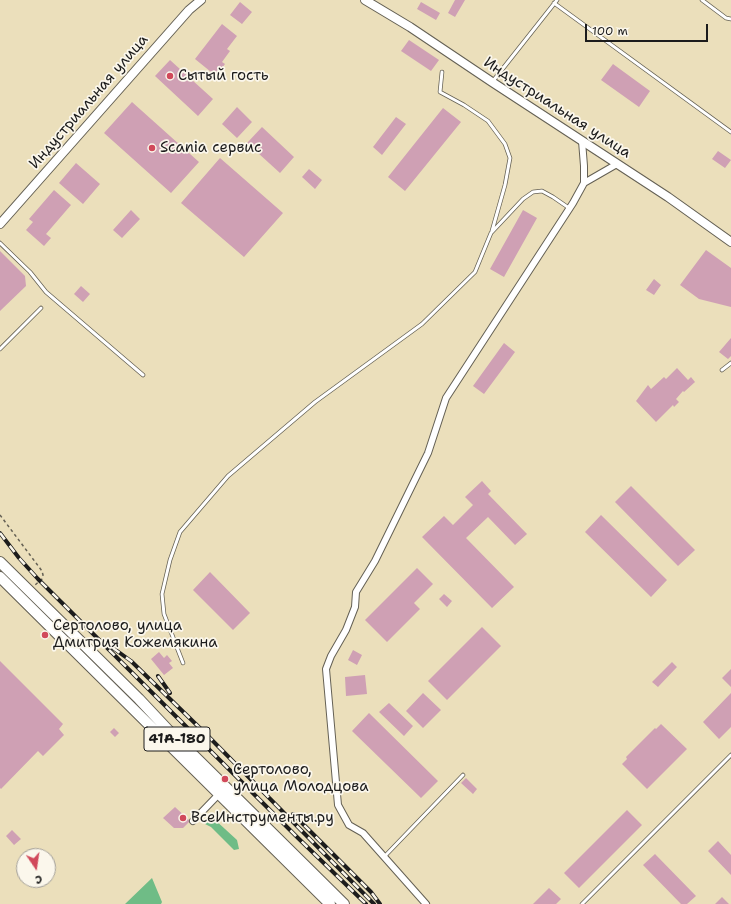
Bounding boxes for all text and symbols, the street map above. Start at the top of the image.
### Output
scale bar [587,16,710,42]
text: 100 m [592,23,628,39]
street label: Индустриальная улица [26,31,152,173]
street label: Индустриальная улица [480,54,634,162]
place label: Сытый гость [178,67,269,85]
marker: Сытый гость [165,71,175,81]
place label: Scania сервис [160,139,262,157]
marker: Scania сервис [147,143,157,153]
place label: Сертолово, улица Дмитрия Кожемякина [53,617,217,652]
marker: Сертолово, улица Дмитрия Кожемякина [40,630,50,640]
road number: 41А-180 [144,727,210,751]
place label: Сертолово, улица Молодцова [233,761,369,796]
marker: Сертолово, улица Молодцова [220,774,230,784]
place label: ВсеИнструменты.ру [191,809,334,827]
marker: ВсеИнструменты.ру [178,813,188,823]
north arrow [16,848,56,888]
text: С [34,871,44,887]

